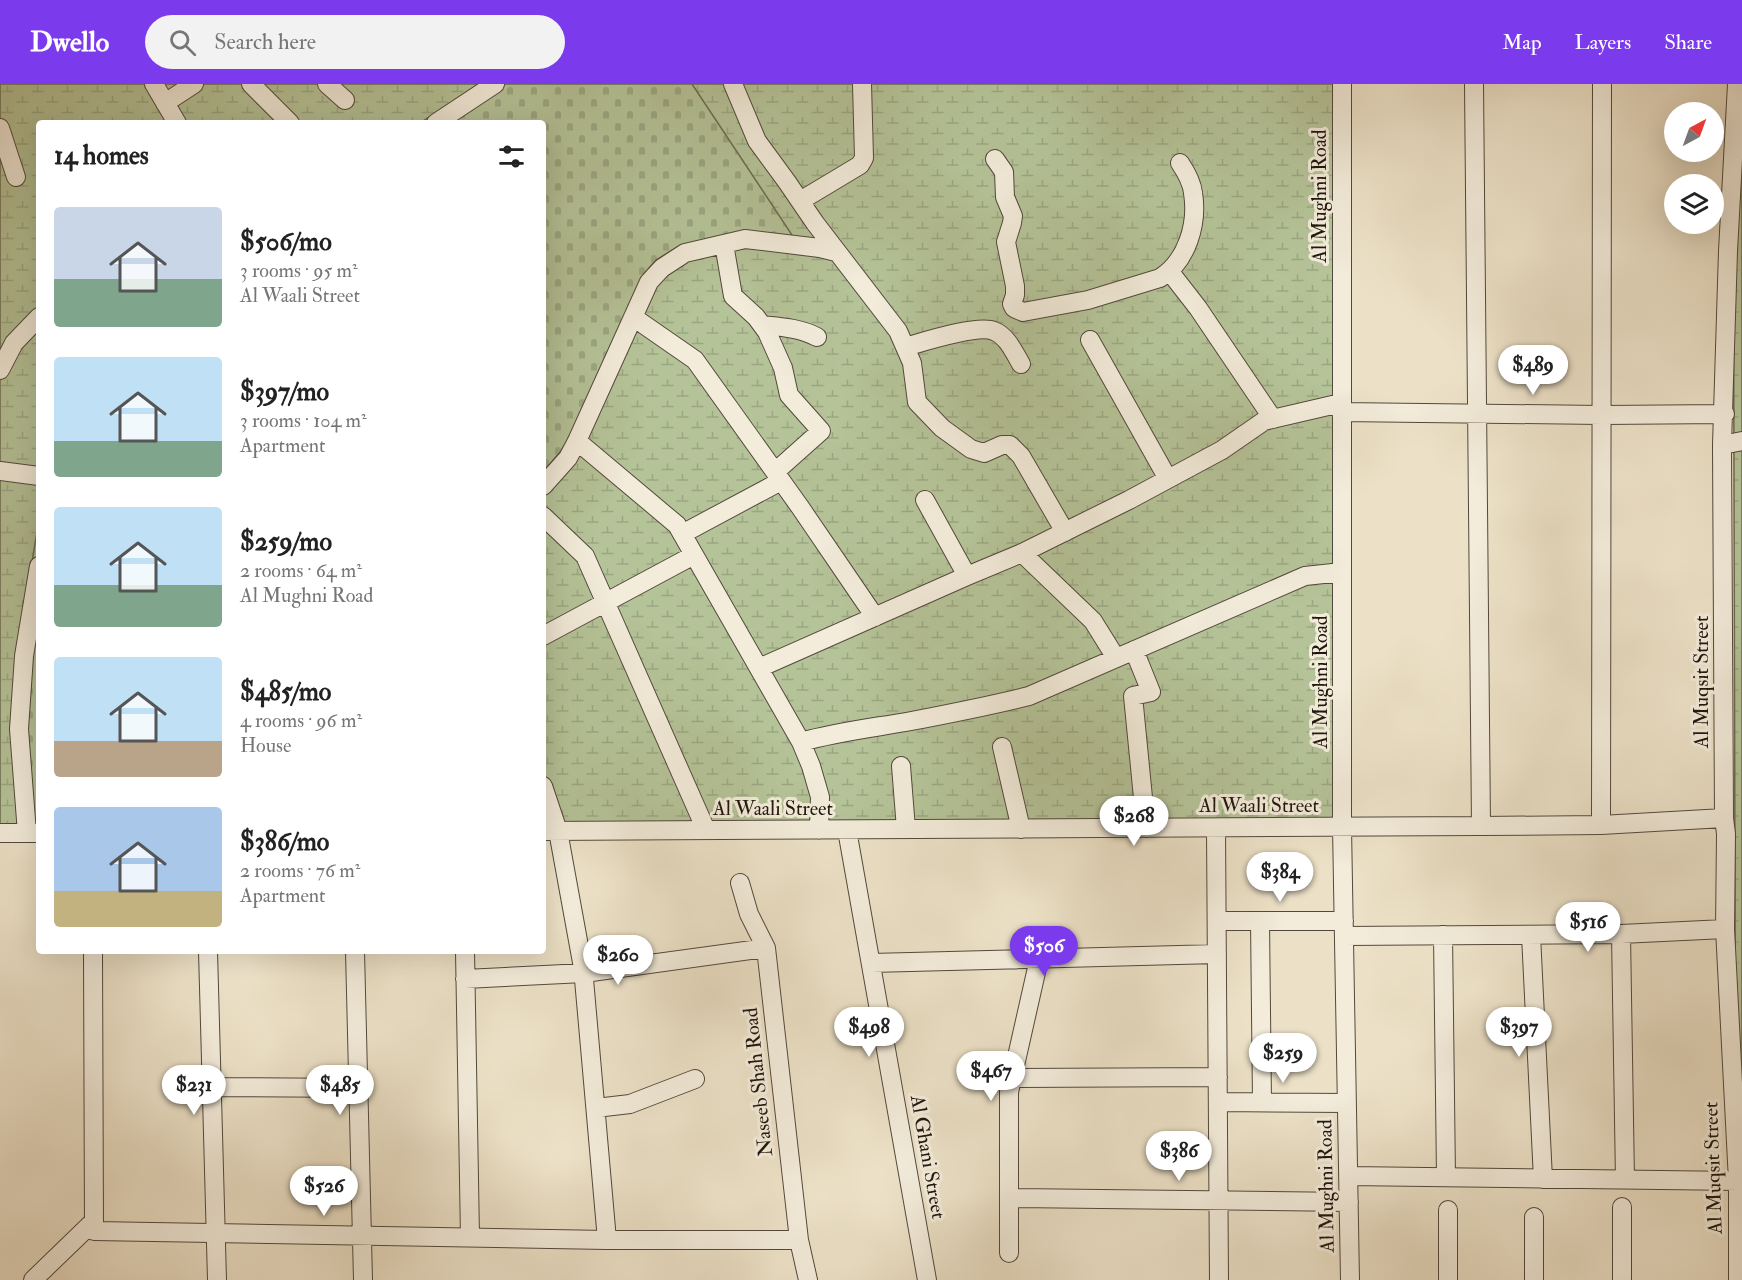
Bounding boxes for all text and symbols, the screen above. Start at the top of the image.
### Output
search box [145,15,565,69]
text: Dwello [30,25,109,60]
icon: search [166,26,199,59]
text: Search here [214,28,316,56]
text: Map [1502,29,1542,56]
text: Layers [1575,29,1631,56]
text: Share [1664,29,1712,56]
north arrow [1664,102,1724,162]
map controls [1664,102,1724,234]
street label: Al Mughni Road [1307,129,1332,264]
text: 14 homes [54,140,149,172]
icon: filters [495,140,528,173]
button: layers [1664,174,1724,234]
text: $506/mo [240,226,332,258]
icon: home [102,231,174,303]
text: 3 rooms · 95 m² [240,258,358,283]
text: Al Waali Street [240,283,360,308]
pin: $489 [1497,345,1569,396]
text: $489 [1512,352,1554,377]
text: $397/mo [240,376,329,408]
icon: home [102,381,174,453]
text: 3 rooms · 104 m² [240,408,367,433]
text: Apartment [240,433,325,458]
text: $259/mo [240,526,332,558]
icon: home [102,531,174,603]
text: 2 rooms · 64 m² [240,558,362,583]
text: Al Mughni Road [240,583,373,608]
street label: Al Mughni Road [1308,615,1333,750]
street label: Al Muqsit Street [1689,615,1714,749]
text: $485/mo [240,676,331,708]
icon: home [102,681,174,753]
text: 4 rooms · 96 m² [240,708,362,733]
text: House [240,733,291,758]
street label: Al Waali Street [1198,793,1319,818]
street label: Al Waali Street [712,796,833,821]
pin: $268 [1098,796,1170,847]
text: $268 [1114,803,1154,828]
text: $386/mo [240,826,329,858]
icon: home [102,831,174,903]
pin: $384 [1244,852,1316,903]
text: 2 rooms · 76 m² [240,858,360,883]
text: $384 [1260,859,1300,884]
text: Apartment [240,883,325,908]
pin: $516 [1552,902,1624,953]
text: $516 [1569,909,1607,934]
pin: $506 [1008,926,1080,977]
text: $506 [1024,933,1064,958]
pin: $260 [582,935,654,986]
text: $260 [597,942,639,967]
street label: Naseeb Shah Road [738,1006,778,1158]
pin: $498 [833,1007,905,1058]
pin: $397 [1483,1007,1555,1058]
text: $498 [848,1014,890,1039]
text: $397 [1500,1014,1538,1039]
pin: $259 [1247,1033,1319,1084]
text: $259 [1263,1040,1303,1065]
pin: $467 [955,1051,1027,1102]
text: $467 [970,1058,1012,1083]
pin: $231 [158,1065,230,1116]
pin: $485 [304,1065,376,1116]
text: $231 [176,1072,212,1097]
text: $485 [320,1072,360,1097]
street label: Al Ghani Street [905,1092,951,1222]
street label: Al Muqsit Street [1698,1101,1728,1236]
street label: Al Mughni Road [1312,1119,1340,1254]
pin: $386 [1143,1131,1215,1182]
text: $386 [1160,1138,1198,1163]
pin: $526 [288,1166,360,1217]
text: $526 [304,1173,344,1198]

